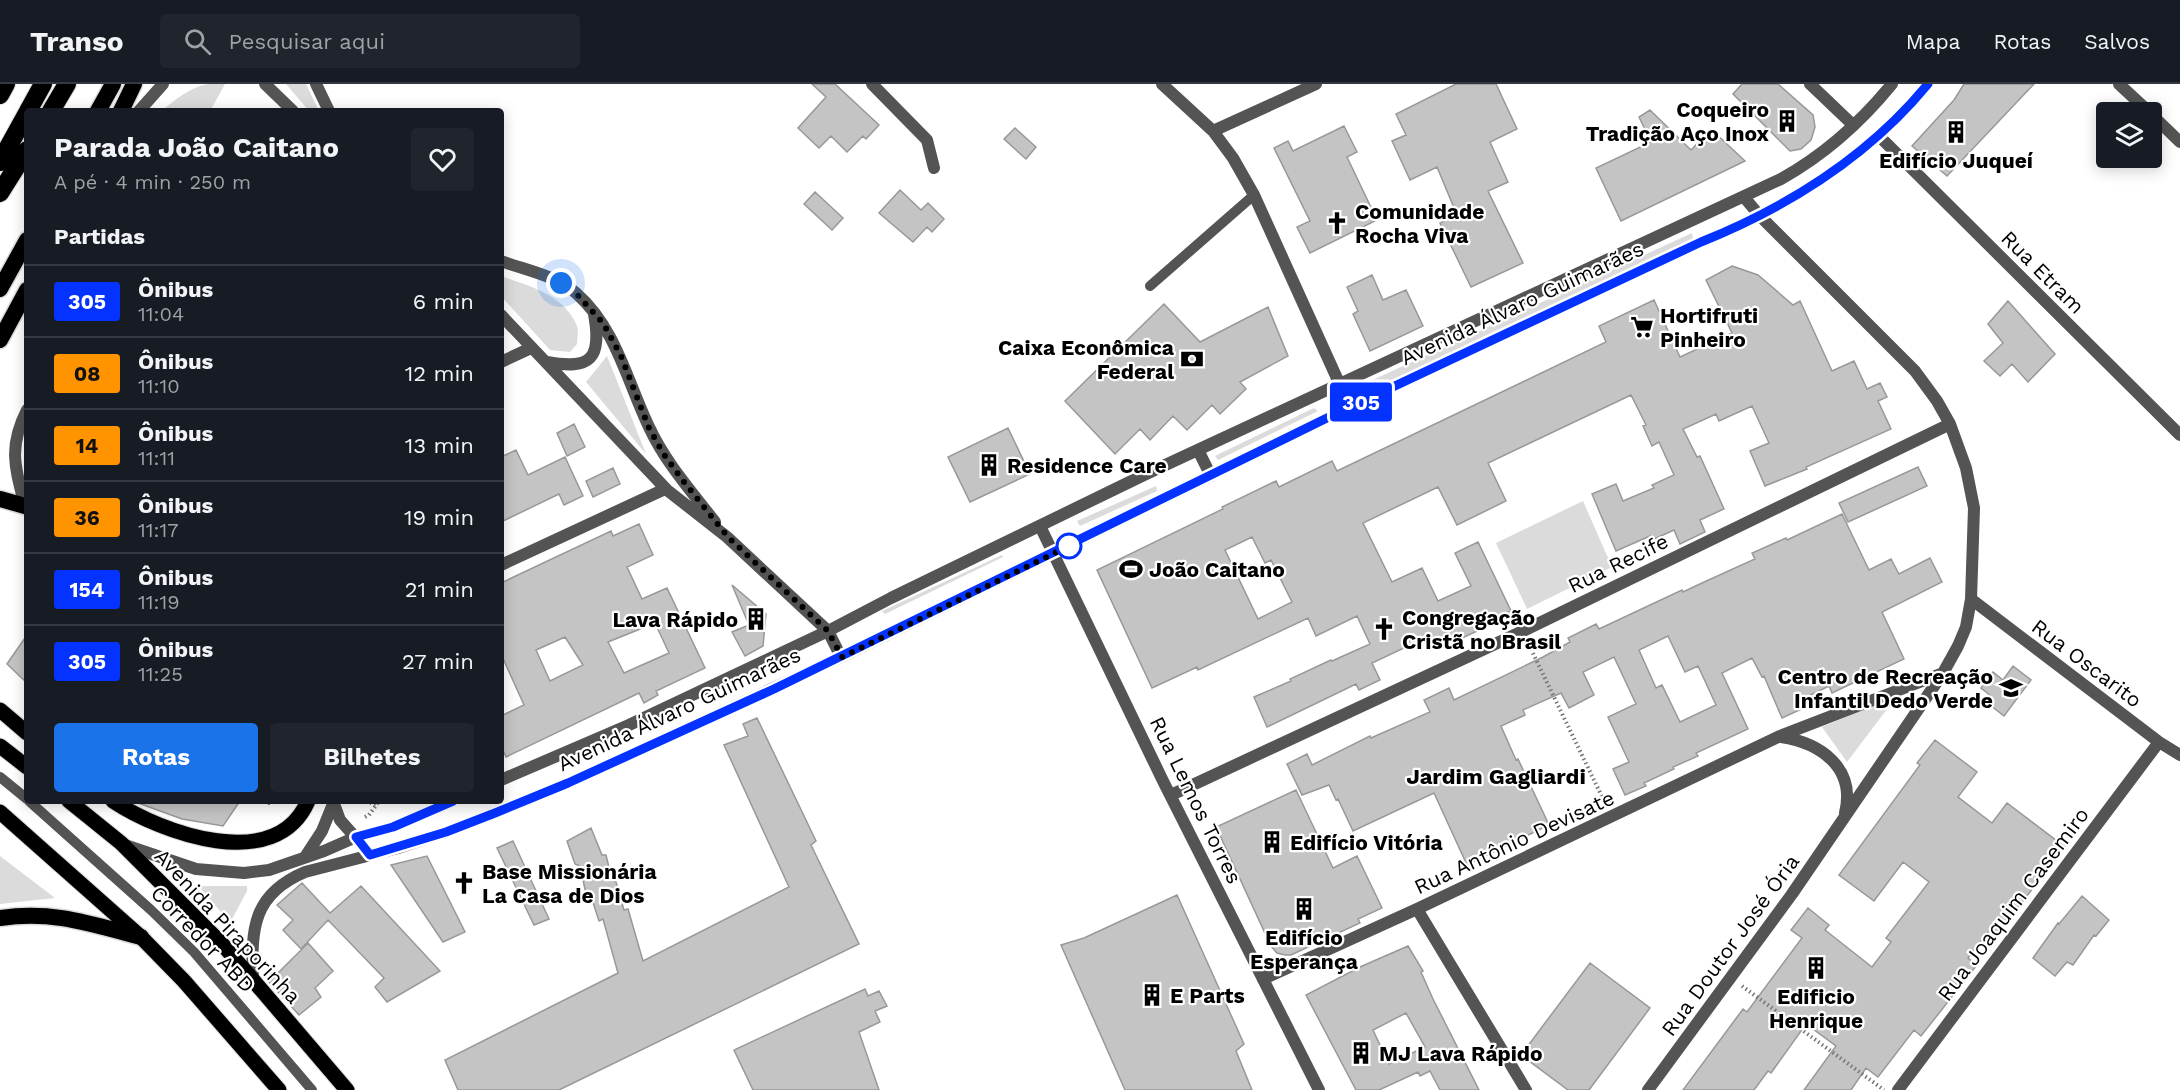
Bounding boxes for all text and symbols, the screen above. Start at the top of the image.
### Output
search box [160,14,580,68]
text: Transo [30,25,124,58]
icon: search [181,25,214,58]
text: Pesquisar aqui [229,29,385,54]
text: Mapa [1906,29,1960,54]
text: Rotas [1993,29,2051,54]
text: Salvos [2084,29,2150,54]
place label: Coqueiro Tradição Aço Inox [1586,97,1770,146]
map controls [2096,102,2162,168]
button: layers [2096,102,2162,168]
building icon: Coqueiro Tradição Aço Inox [1774,108,1800,134]
building icon: Edifício Juqueí [1943,119,1969,145]
button: heart [411,128,474,191]
text: Parada João Caitano [54,131,339,164]
place label: Edifício Juqueí [1879,148,2034,173]
text: A pé · 4 min · 250 m [54,170,251,194]
place label: Comunidade Rocha Viva [1355,199,1484,248]
church icon: Comunidade Rocha Viva [1324,210,1350,236]
text: Partidas [54,224,145,249]
street label: Rua Etram [1996,225,2090,319]
street label: Avenida Álvaro Guimarães [1397,236,1647,370]
your location [546,268,576,298]
text: Ônibus [138,277,213,302]
text: 305 [68,289,106,314]
text: 6 min [413,289,474,314]
text: 11:04 [138,302,184,326]
place label: Hortifruti Pinheiro [1660,303,1758,352]
supermarket icon: Hortifruti Pinheiro [1629,314,1655,340]
place label: Caixa Econômica Federal [998,335,1175,384]
bank icon: Caixa Econômica Federal [1179,346,1205,372]
text: Ônibus [138,349,213,374]
text: 08 [74,361,100,386]
text: 12 min [405,361,474,386]
text: 11:10 [138,374,180,398]
line badge: 305 [1326,382,1396,422]
text: 305 [1342,390,1380,415]
text: Ônibus [138,421,213,446]
text: 14 [76,433,98,458]
text: 13 min [405,433,474,458]
text: 11:11 [138,446,175,470]
building icon: Residence Care [976,452,1002,478]
place label: Residence Care [1007,453,1167,478]
text: Ônibus [138,493,213,518]
text: 36 [74,505,100,530]
text: 19 min [404,505,474,530]
text: 11:17 [138,518,179,542]
street label: Rua Recife [1564,528,1672,598]
unlabelled marker [1056,533,1082,559]
sports icon: João Caitano [1118,556,1144,582]
place label: João Caitano [1149,557,1285,582]
text: Ônibus [138,565,213,590]
text: 154 [70,577,104,602]
text: 21 min [405,577,474,602]
text: 11:19 [138,590,180,614]
place label: Congregação Cristã no Brasil [1402,605,1561,654]
building icon: Lava Rápido [743,606,769,632]
place label: Lava Rápido [612,607,738,632]
street label: Rua Oscarito [2027,614,2147,712]
church icon: Congregação Cristã no Brasil [1371,616,1397,642]
text: Ônibus [138,637,213,662]
street label: Avenida Álvaro Guimarães [554,642,804,776]
text: 305 [68,649,106,674]
text: 27 min [402,649,474,674]
text: 11:25 [138,662,183,686]
place label: Centro de Recreação Infantil Dedo Verde [1777,664,1993,713]
school or university icon: Centro de Recreação Infantil Dedo Verde [1998,675,2024,701]
street label: Rua Lemos Torres [1145,712,1247,888]
button: Rotas [54,723,258,792]
button: Bilhetes [270,723,474,792]
district label: Jardim Gagliardi [1406,764,1586,789]
street label: Rua Antônio Devisate [1410,785,1618,899]
street label: Rua Joaquim Casemiro [1932,802,2094,1006]
building icon: Edifício Vitória [1259,829,1285,855]
place label: Edifício Vitória [1290,830,1444,855]
street label: Avenida Piraporinha [150,843,306,1009]
street label: Rua Doutor José Ória [1656,849,1804,1041]
place label: Base Missionária La Casa de Dios [482,859,657,908]
church icon: Base Missionária La Casa de Dios [451,870,477,896]
street label: Corredor ABD [146,880,260,998]
building icon: Edifício Esperança [1291,896,1317,922]
place label: Edifício Esperança [1250,925,1359,974]
building icon: Edificio Henrique [1803,955,1829,981]
building icon: E Parts [1139,982,1165,1008]
place label: E Parts [1170,983,1245,1008]
place label: Edificio Henrique [1769,984,1863,1033]
building icon: MJ Lava Rápido [1348,1040,1374,1066]
place label: MJ Lava Rápido [1379,1041,1543,1066]

